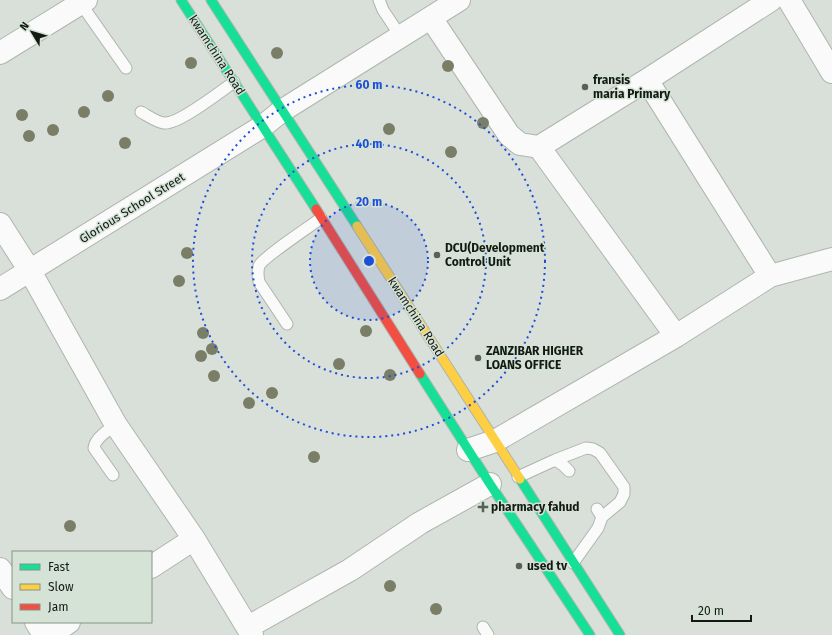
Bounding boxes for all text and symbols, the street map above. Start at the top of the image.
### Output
north arrow [12,12,52,52]
street label: kwamchina Road [186,13,248,97]
text: N [17,19,32,33]
place label: fransis maria Primary [593,73,671,101]
text: 60 m [356,78,382,92]
marker: fransis maria Primary [580,82,590,92]
text: 40 m [356,137,382,151]
street label: Glorious School Street [77,170,188,246]
text: 20 m [356,195,382,209]
place label: DCU(Development Control Unit [445,241,545,269]
marker: DCU(Development Control Unit [432,250,442,260]
centre of rings [362,254,376,268]
street label: kwamchina Road [385,275,447,359]
place label: ZANZIBAR HIGHER LOANS OFFICE [486,344,584,372]
marker: ZANZIBAR HIGHER LOANS OFFICE [473,353,483,363]
place label: pharmacy fahud [491,500,580,514]
marker: pharmacy fahud [478,502,488,512]
legend [12,551,152,623]
place label: used tv [527,559,568,573]
text: Fast [48,560,70,574]
marker: used tv [514,561,524,571]
text: Slow [48,580,74,594]
scale bar [692,597,751,623]
text: Jam [48,600,68,614]
text: 20 m [698,604,724,618]

